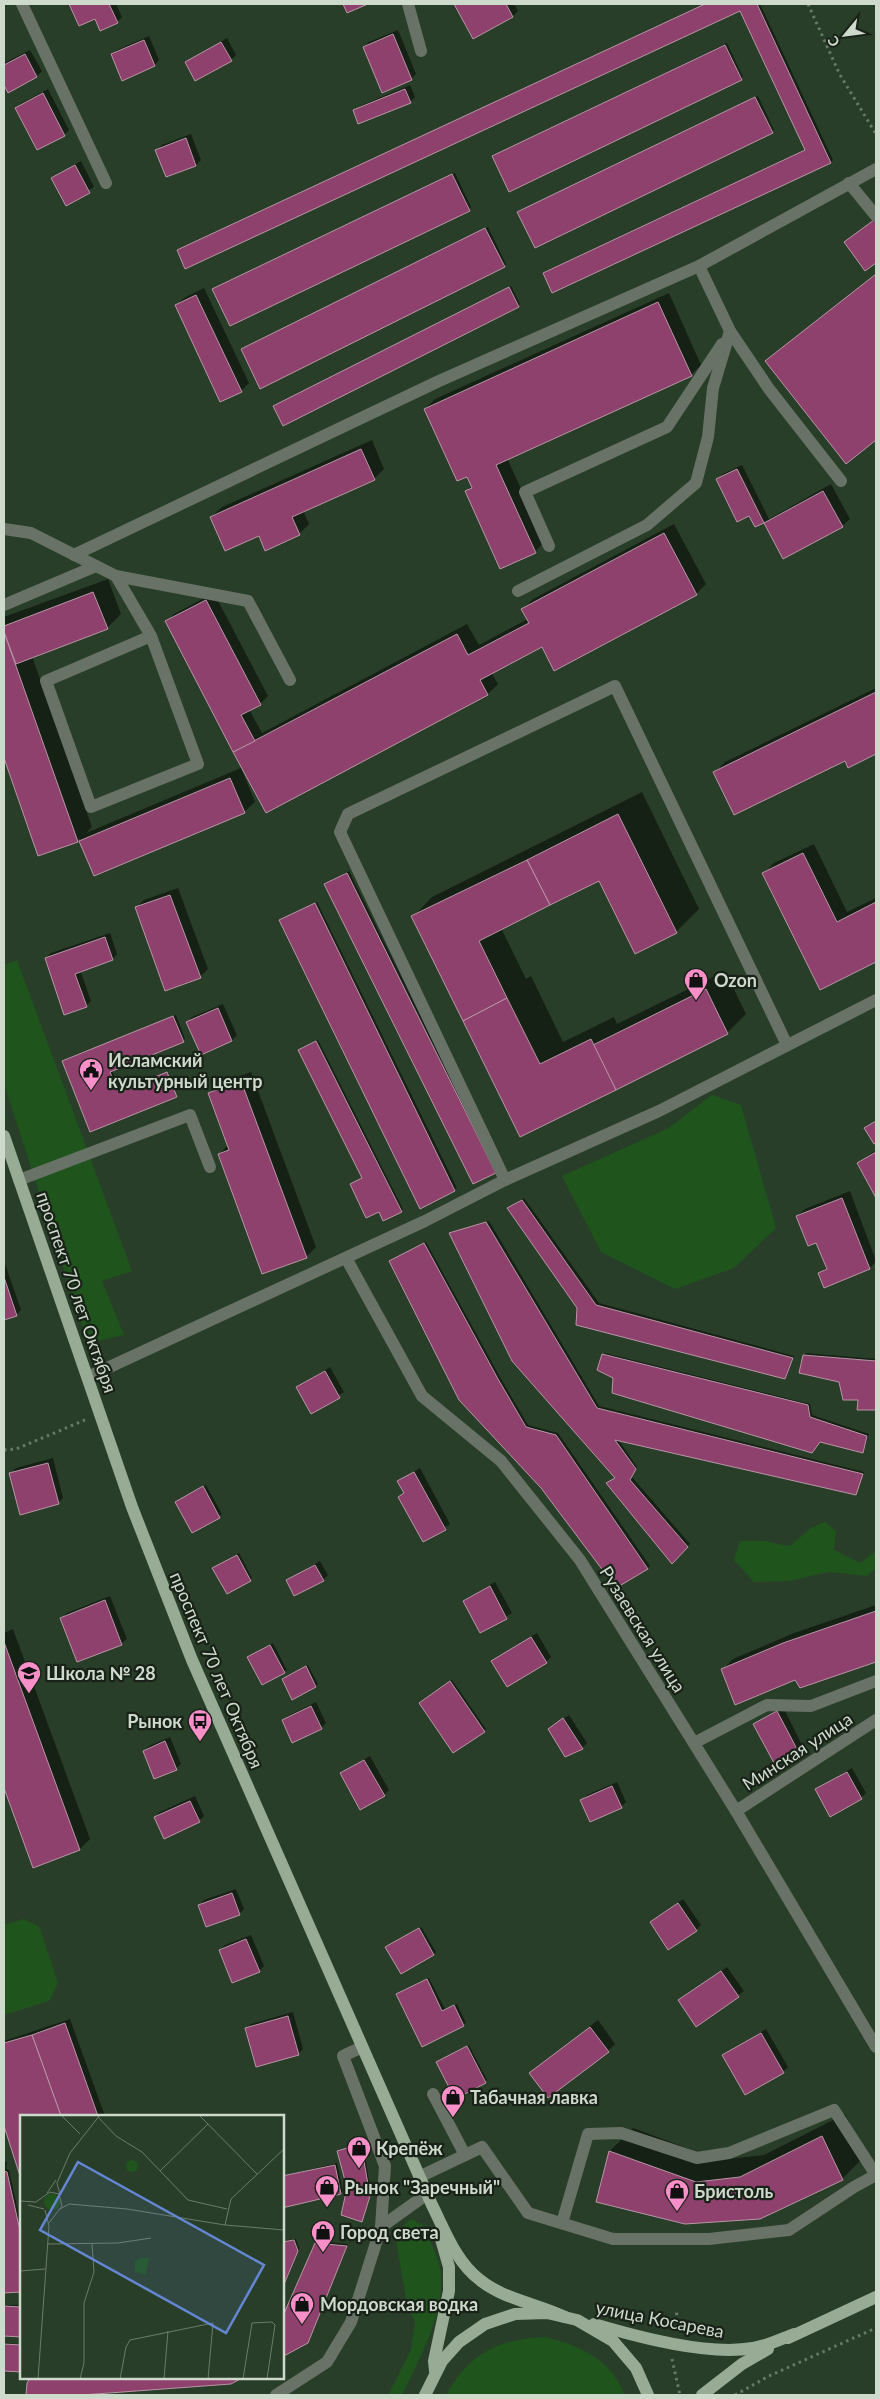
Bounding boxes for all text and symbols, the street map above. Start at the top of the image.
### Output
north arrow [820,10,870,60]
text: С [823,33,843,50]
shop icon: Ozon [683,967,709,1001]
place label: Ozon [714,969,757,991]
place label: Исламский культурный центр [108,1049,262,1092]
public building icon: Исламский культурный центр [78,1057,104,1091]
street label: проспект 70 лет Октября [32,1189,122,1395]
street label: Рузаевская улица [595,1562,691,1696]
street label: проспект 70 лет Октября [166,1568,268,1772]
school or university icon: Школа № 28 [16,1660,42,1694]
place label: Школа № 28 [46,1662,156,1684]
street label: Минская улица [738,1707,856,1795]
bus stop icon: Рынок [187,1708,213,1742]
place label: Рынок [127,1710,182,1732]
shop icon: Табачная лавка [440,2084,466,2118]
place label: Табачная лавка [470,2086,598,2108]
inset map [20,2115,284,2379]
shop icon: Крепёж [346,2135,372,2169]
place label: Крепёж [376,2137,443,2159]
shop icon: Рынок "Заречный" [314,2174,340,2208]
place label: Рынок "Заречный" [344,2176,500,2198]
shop icon: Бристоль [664,2178,690,2212]
place label: Бристоль [694,2180,773,2202]
shop icon: Город света [310,2219,336,2253]
place label: Город света [340,2221,439,2243]
shop icon: Мордовская водка [289,2291,315,2325]
place label: Мордовская водка [320,2293,478,2315]
street label: улица Косарева [594,2296,726,2342]

